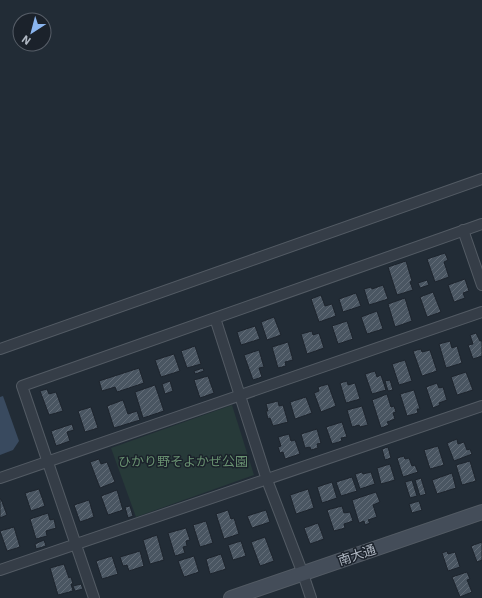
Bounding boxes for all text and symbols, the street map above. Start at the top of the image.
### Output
north arrow [12,12,52,52]
text: N [19,32,33,48]
park label: ひかり野そよかぜ公園 [118,453,248,470]
street label: 南大通 [336,541,378,569]

